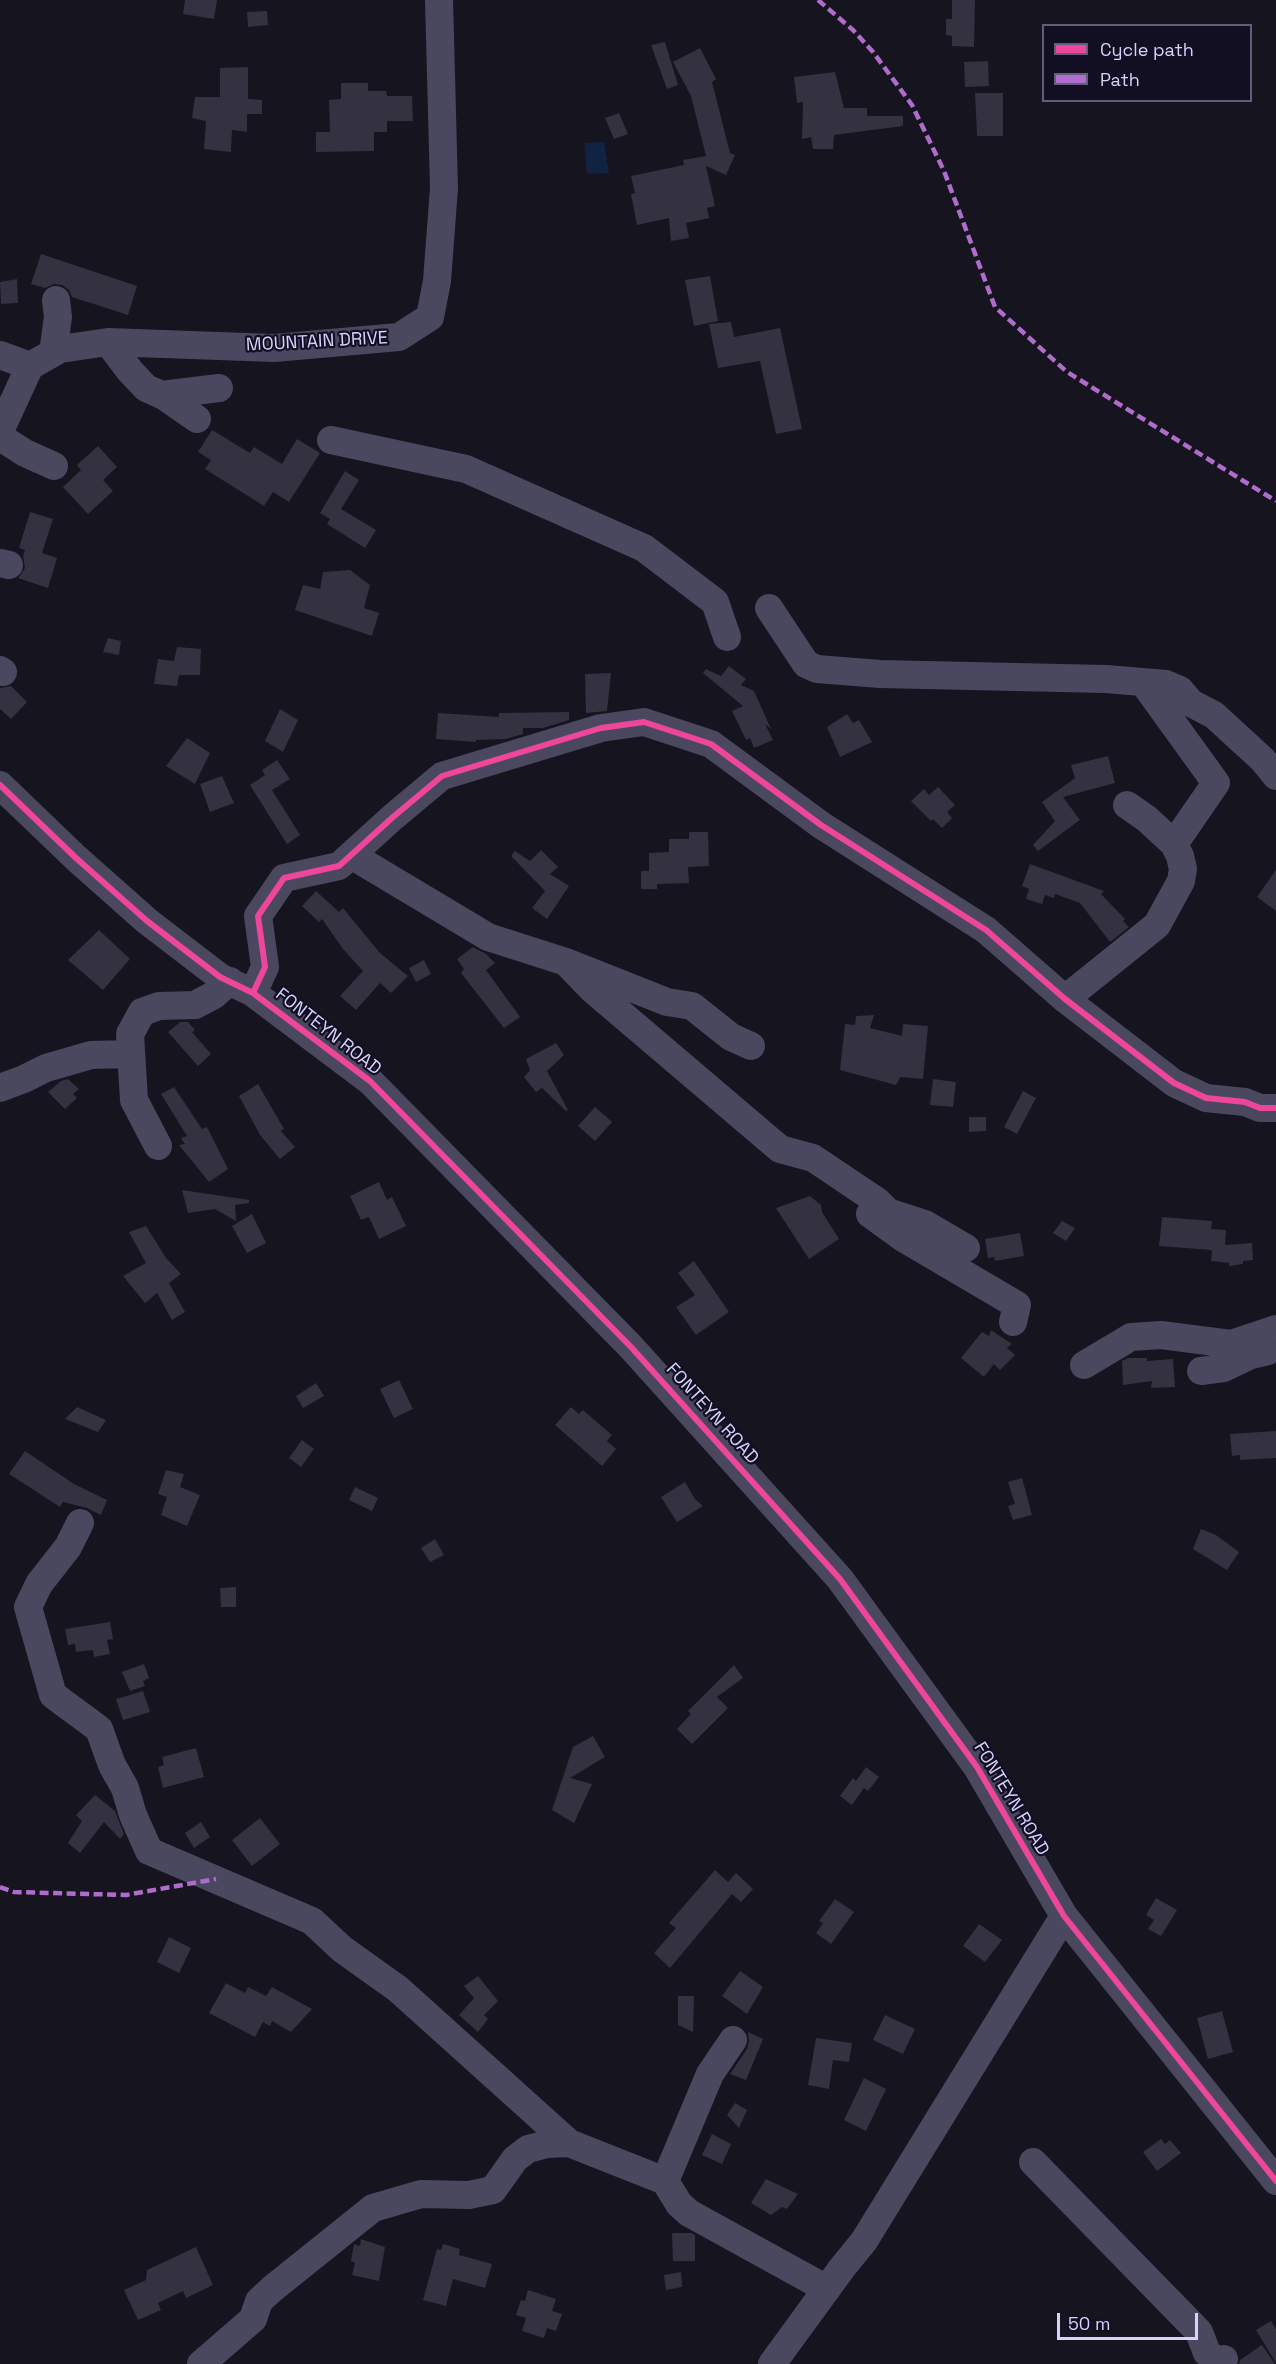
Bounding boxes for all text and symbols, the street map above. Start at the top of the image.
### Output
legend [1042,24,1252,102]
text: Cycle path [1100,38,1194,61]
text: Path [1100,68,1140,91]
street label: MOUNTAIN DRIVE [246,327,388,357]
street label: FONTEYN ROAD [271,984,385,1080]
street label: FONTEYN ROAD [661,1359,763,1469]
street label: FONTEYN ROAD [969,1738,1053,1860]
scale bar [1060,2301,1201,2339]
text: 50 m [1068,2312,1110,2335]

